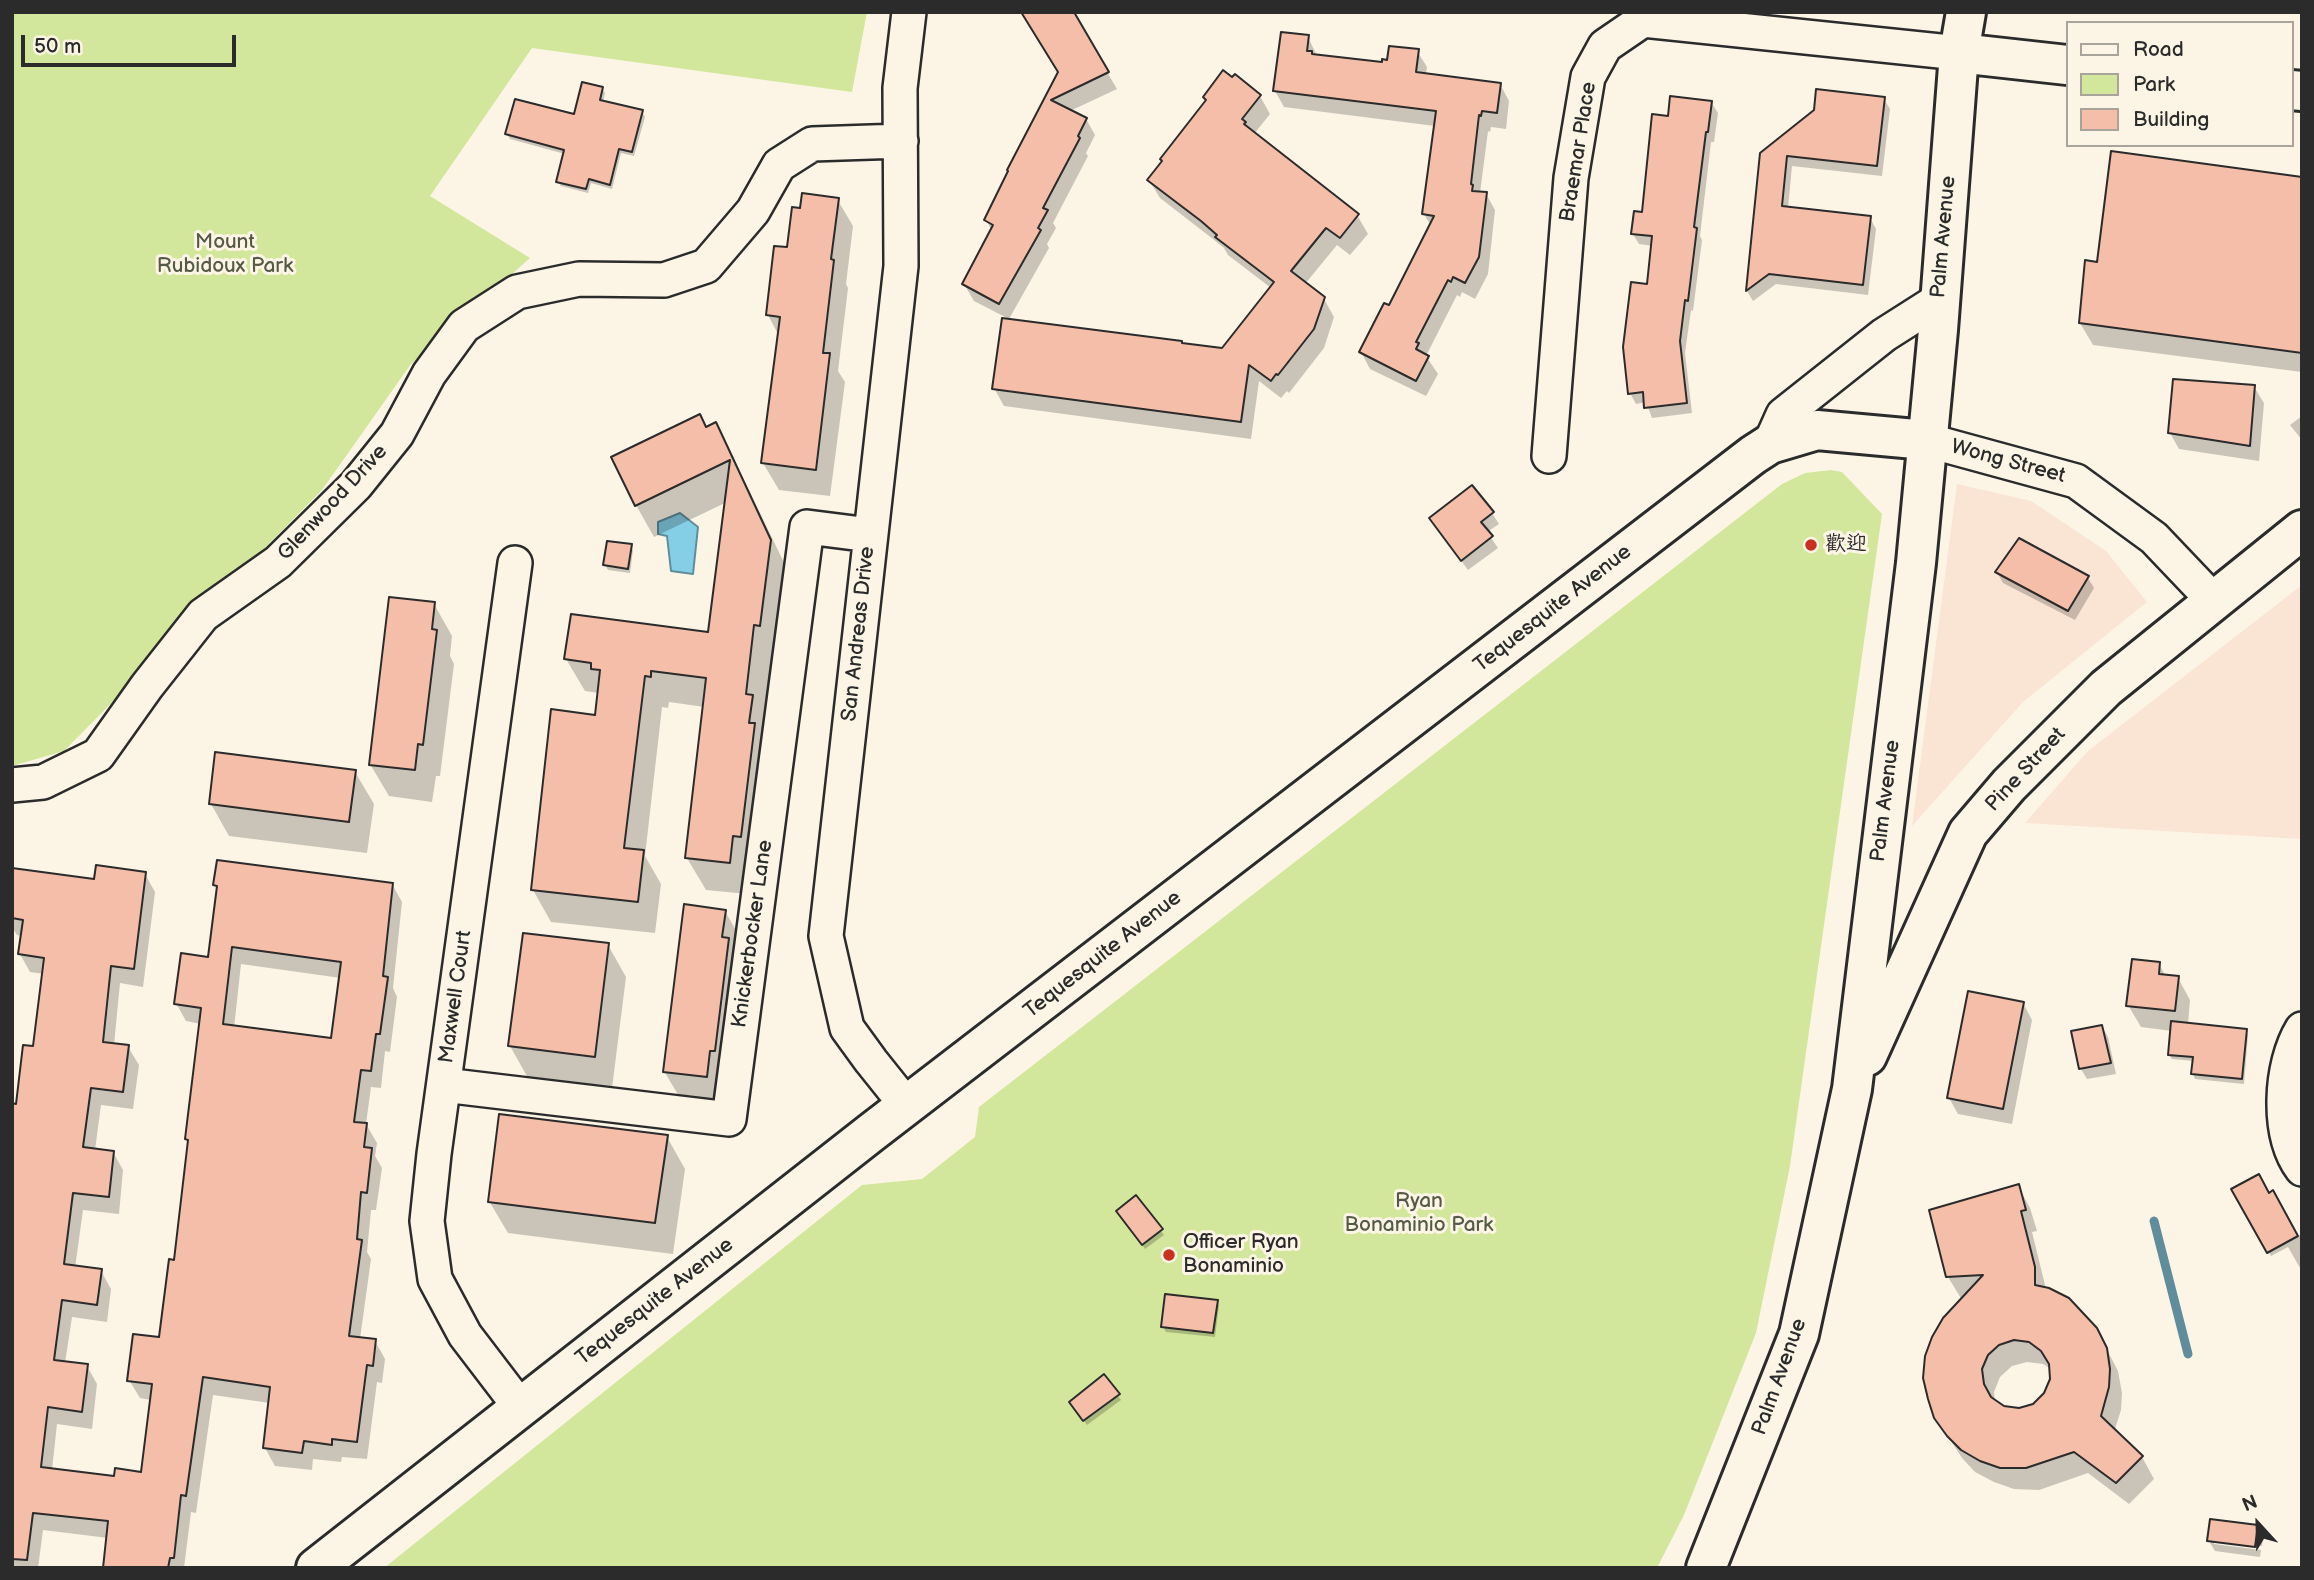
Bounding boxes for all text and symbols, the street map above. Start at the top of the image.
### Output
scale bar [24,21,240,65]
legend [2066,21,2293,147]
text: 50 m [34,34,81,59]
text: Road [2133,37,2184,62]
text: Park [2133,72,2175,97]
street label: Braemar Place [1555,80,1603,224]
text: Building [2133,107,2209,132]
street label: Palm Avenue [1926,175,1962,299]
park label: Mount Rubidoux Park [157,230,293,280]
street label: Wong Street [1948,435,2068,489]
street label: Glenwood Drive [273,440,393,566]
place label: 歡迎 [1825,532,1867,558]
marker: 歡迎 [1803,537,1819,553]
street label: Tequesquite Avenue [1469,540,1637,678]
street label: San Andreas Drive [837,545,881,723]
street label: Pine Street [1981,723,2071,817]
street label: Palm Avenue [1866,739,1906,863]
street label: Knickerbocker Lane [727,838,779,1030]
street label: Tequesquite Avenue [1019,886,1187,1024]
street label: Maxwell Court [434,929,478,1065]
park label: Ryan Bonaminio Park [1345,1189,1493,1239]
place label: Officer Ryan Bonaminio [1183,1230,1299,1280]
street label: Tequesquite Avenue [571,1233,739,1371]
marker: Officer Ryan Bonaminio [1161,1247,1177,1263]
street label: Palm Avenue [1747,1315,1813,1439]
north arrow [2223,1489,2293,1559]
text: N [2239,1491,2261,1517]

